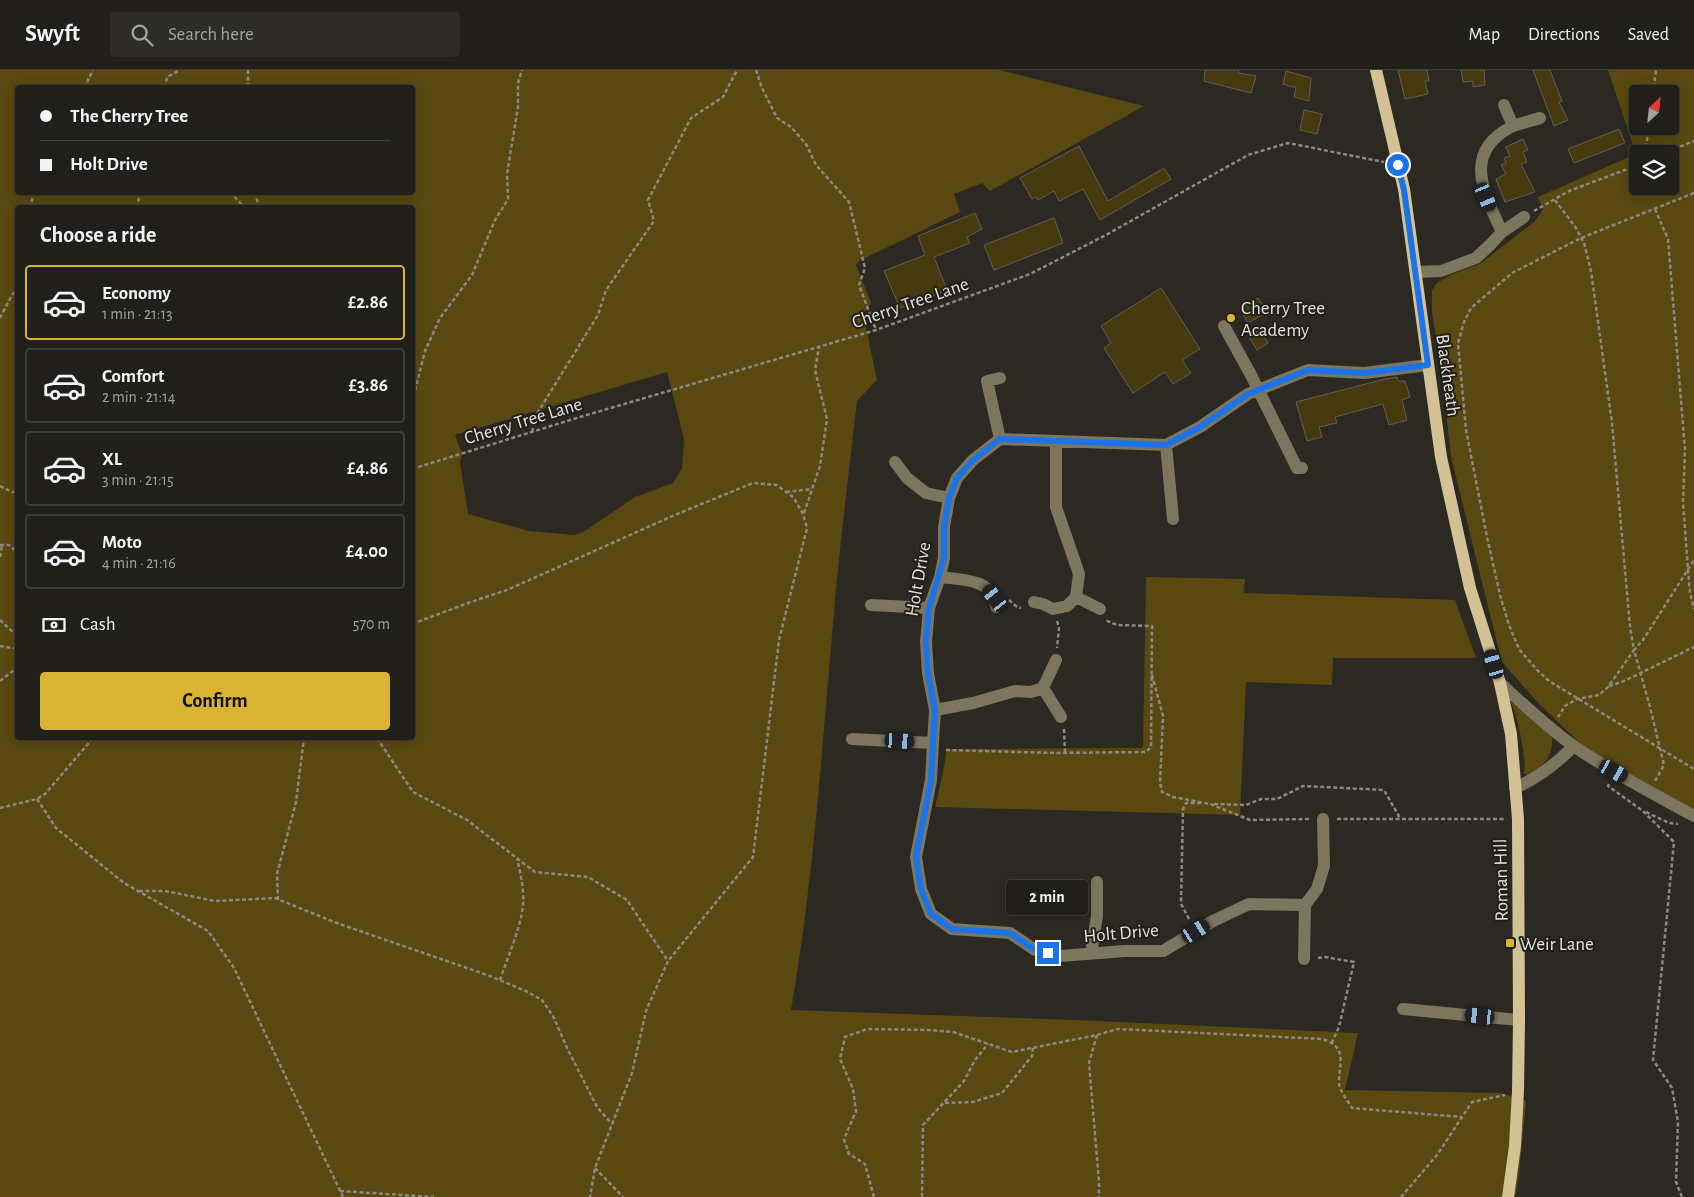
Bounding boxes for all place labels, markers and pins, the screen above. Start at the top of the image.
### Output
place label: Cherry Tree Academy [1241,299,1325,340]
marker: Cherry Tree Academy [1225,312,1237,324]
place label: Weir Lane [1520,935,1594,954]
marker: Weir Lane [1504,937,1516,949]

